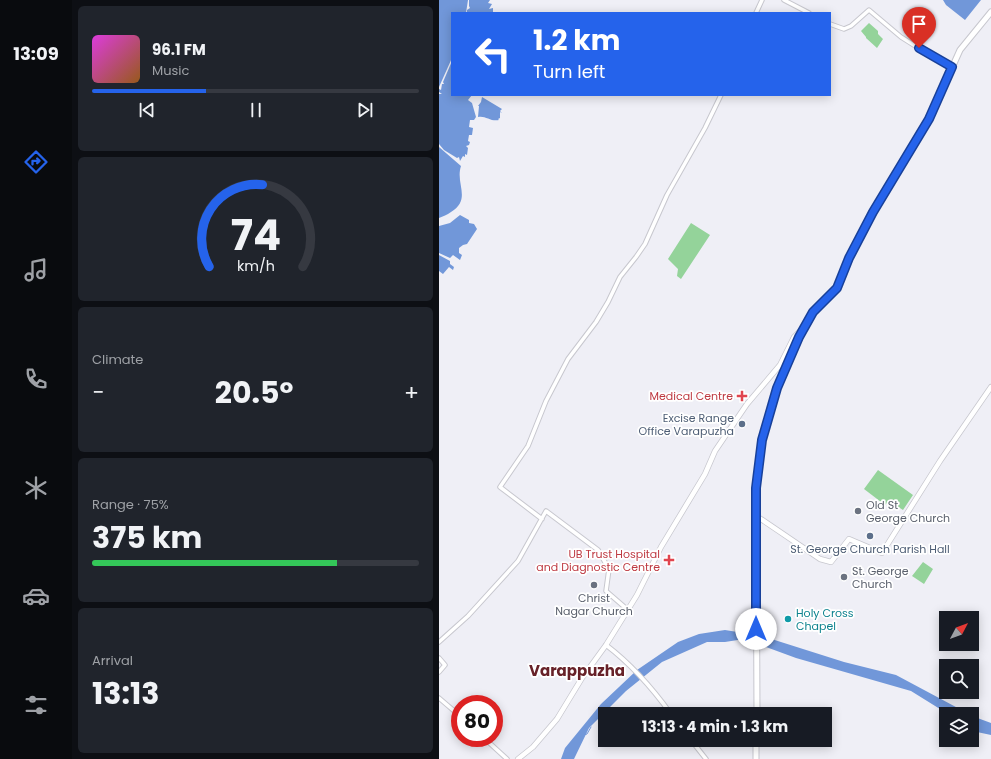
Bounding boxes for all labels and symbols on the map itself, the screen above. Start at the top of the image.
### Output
pin [902,7.0,936,48]
place label: Medical Centre [650,388,733,404]
marker: Medical Centre [736,390,748,402]
place label: Excise Range Office Varapuzha [639,410,734,439]
marker: Excise Range Office Varapuzha [737,419,747,429]
place label: Old St George Church [866,497,950,526]
marker: Old St George Church [853,506,863,516]
marker: St. George Church Parish Hall [865,531,875,541]
place label: St. George Church Parish Hall [790,541,950,557]
place label: UB Trust Hospital and Diagnostic Centre [536,546,660,575]
marker: UB Trust Hospital and Diagnostic Centre [663,554,675,566]
place label: St. George Church [852,563,909,592]
marker: St. George Church [839,572,849,582]
marker: Christ Nagar Church [589,580,599,590]
place label: Christ Nagar Church [555,590,633,619]
place label: Holy Cross Chapel [796,605,854,634]
position arrow [735,608,777,650]
north arrow [939,611,979,651]
marker: Holy Cross Chapel [783,614,793,624]
district label: Varappuzha [529,660,625,681]
speed limit sign: 80 [451,695,503,747]

